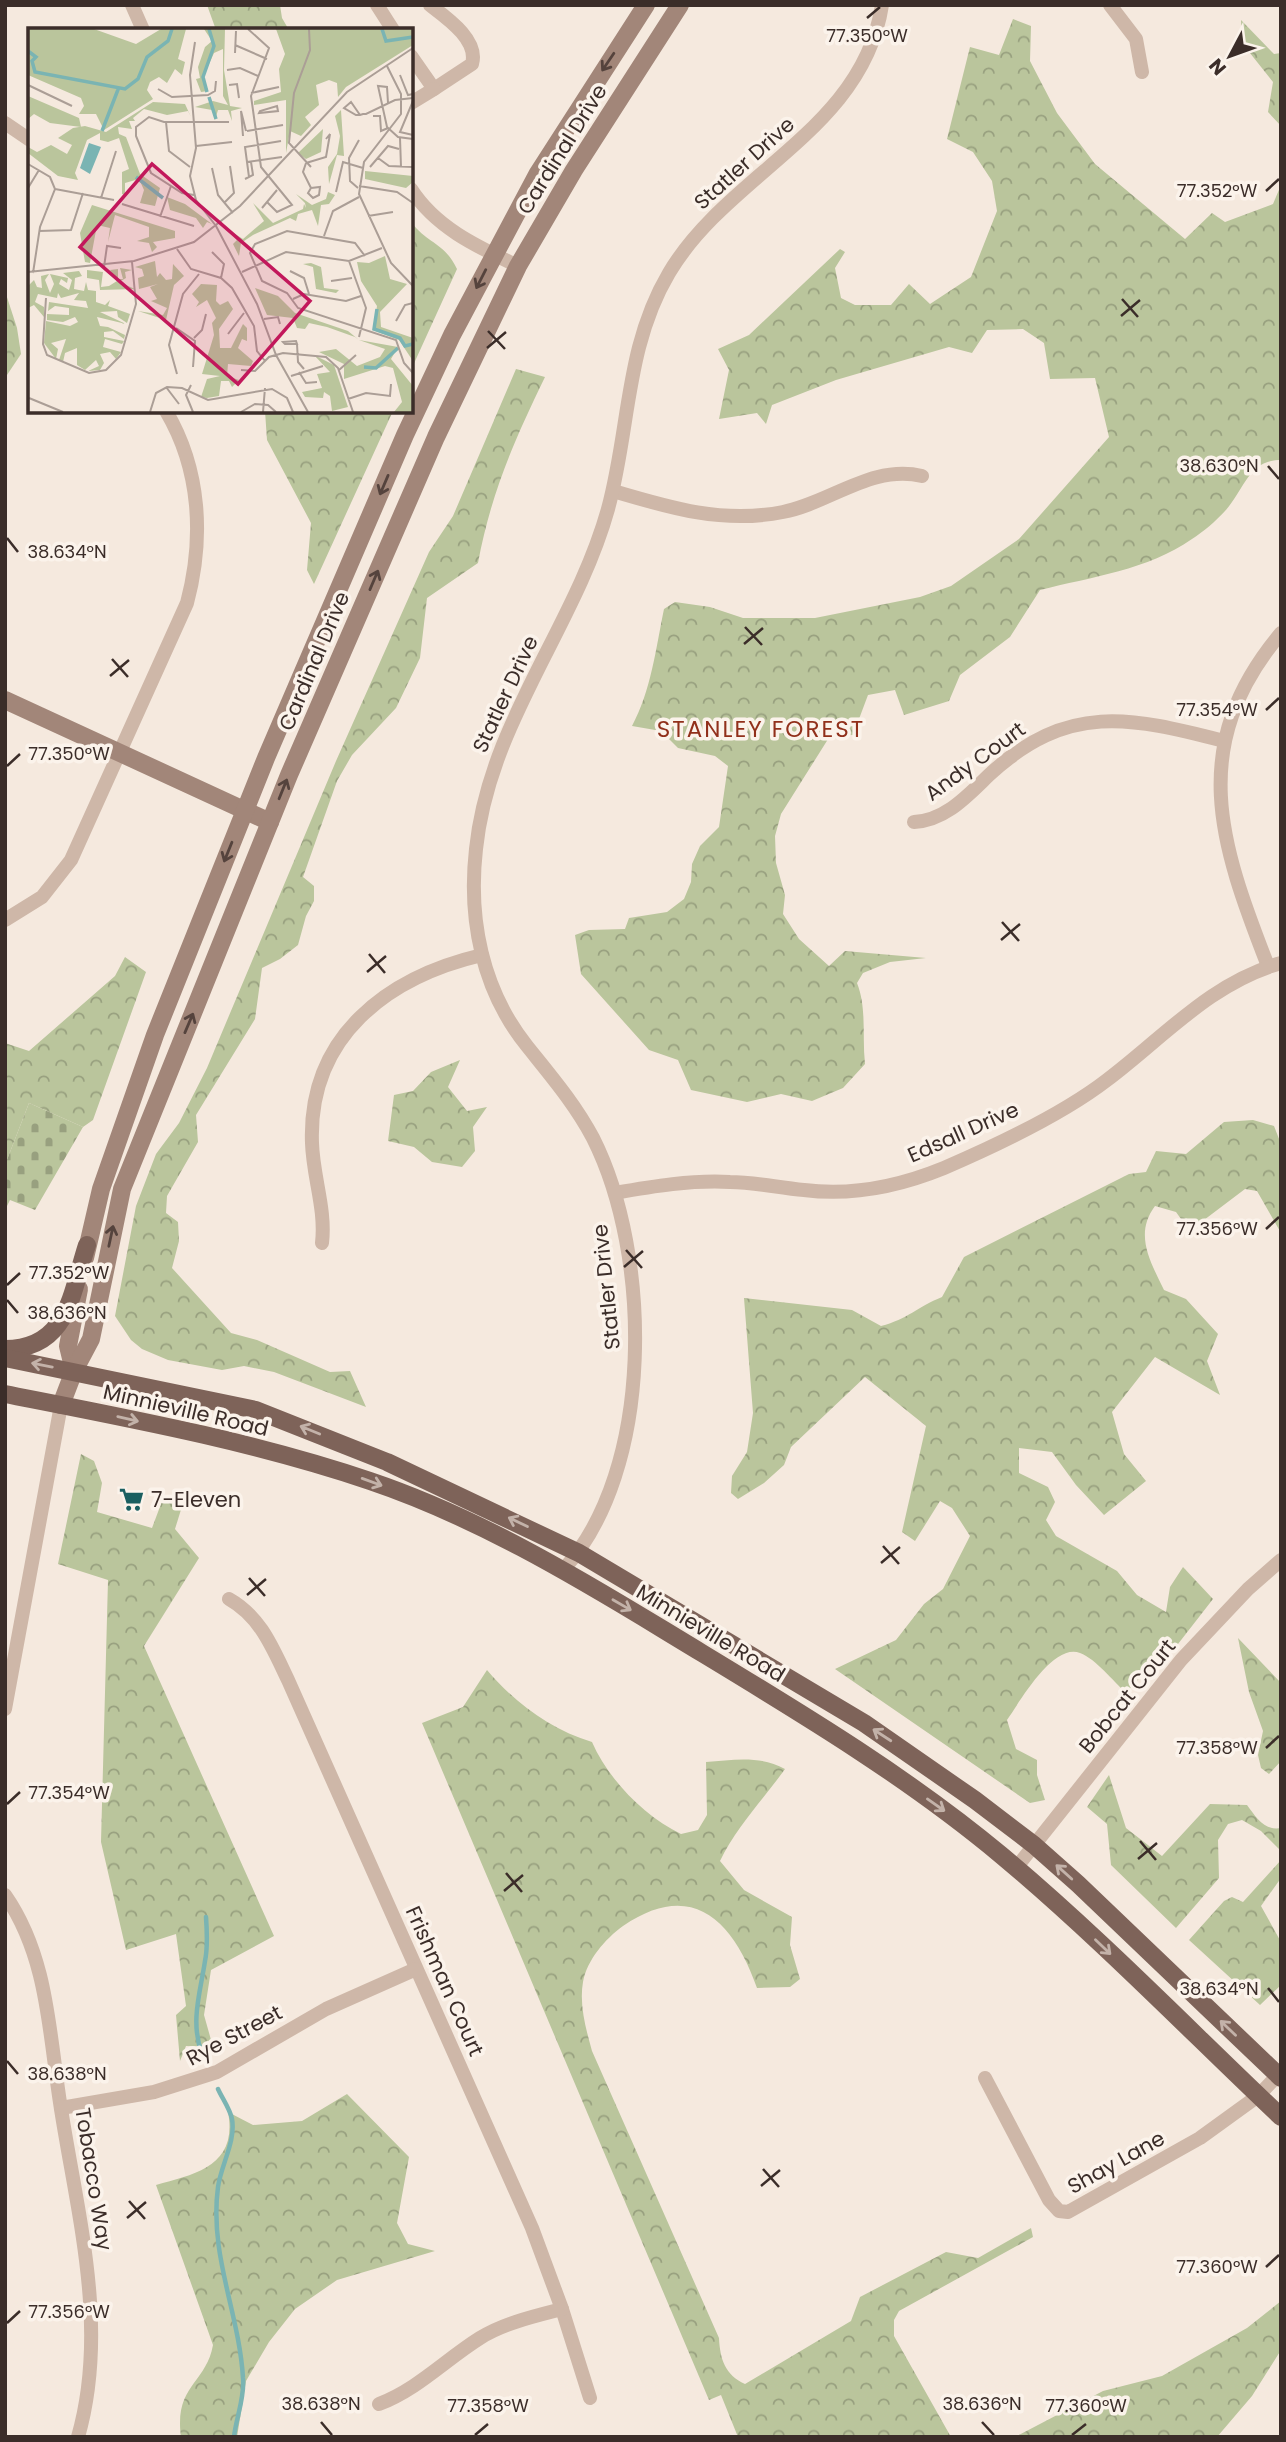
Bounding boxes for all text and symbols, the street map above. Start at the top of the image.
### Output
north arrow [1195,21,1265,91]
text: 77.350°W [826,23,908,48]
inset map [28,28,413,413]
one-way arrow [601,52,616,71]
text: N [1203,53,1232,81]
street label: Cardinal Drive [510,78,614,220]
street label: Statler Drive [687,110,801,216]
text: 77.352°W [1177,178,1258,203]
one-way arrow [473,268,487,289]
text: 38.630°N [1179,453,1259,478]
one-way arrow [376,474,389,495]
text: 38.634°N [27,539,107,564]
one-way arrow [368,570,381,592]
street label: Cardinal Drive [272,587,356,735]
street label: Statler Drive [465,631,545,757]
text: 77.354°W [1176,697,1258,722]
district label: STANLEY FOREST [657,713,865,745]
street label: Andy Court [919,715,1031,807]
text: 77.350°W [28,741,110,766]
one-way arrow [278,779,291,800]
one-way arrow [220,841,233,863]
one-way arrow [183,1013,196,1034]
street label: Edsall Drive [903,1095,1023,1169]
text: 77.356°W [1176,1216,1258,1241]
street label: Statler Drive [585,1223,627,1351]
one-way arrow [105,1225,119,1248]
text: 77.352°W [29,1260,110,1285]
text: 38.636°N [27,1300,107,1325]
one-way arrow [31,1358,54,1371]
street label: Minnieville Road [100,1377,272,1443]
one-way arrow [116,1413,139,1426]
one-way arrow [300,1423,322,1436]
one-way arrow [360,1477,382,1489]
supermarket icon: 7-Eleven [117,1485,145,1513]
place label: 7-Eleven [151,1485,241,1514]
one-way arrow [508,1515,529,1528]
street label: Minnieville Road [631,1577,791,1689]
one-way arrow [612,1598,632,1612]
street label: Bobcat Court [1072,1633,1182,1759]
one-way arrow [873,1728,892,1742]
text: 77.358°W [1176,1735,1258,1760]
text: 77.354°W [28,1780,110,1805]
one-way arrow [926,1798,945,1812]
one-way arrow [1056,1863,1073,1880]
street label: Frishman Court [399,1901,491,2061]
one-way arrow [1094,1938,1111,1955]
text: 38.634°N [1179,1976,1259,2001]
street label: Rye Street [181,1998,287,2072]
one-way arrow [1220,2020,1237,2037]
text: 38.638°N [27,2061,107,2086]
street label: Tobacco Way [68,2105,120,2253]
street label: Shay Lane [1062,2123,1170,2201]
text: 77.360°W [1176,2254,1258,2279]
text: 77.356°W [28,2299,110,2324]
text: 38.638°N [281,2391,361,2416]
text: 38.636°N [942,2391,1022,2416]
text: 77.358°W [447,2393,529,2418]
text: 77.360°W [1045,2393,1127,2418]

